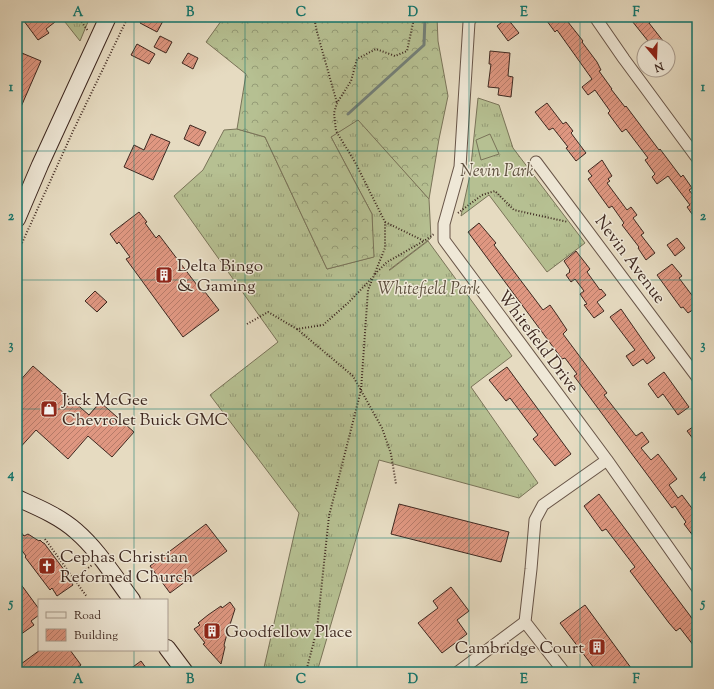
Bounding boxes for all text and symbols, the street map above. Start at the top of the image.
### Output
text: A [73,4,84,22]
text: B [186,4,195,22]
text: C [296,4,306,22]
text: D [408,4,418,22]
text: E [520,4,528,22]
text: F [632,4,640,22]
north arrow [636,38,676,78]
text: N [652,57,667,76]
text: 1 [9,79,14,97]
text: 1 [701,79,706,97]
park label: Nevin Park [460,160,534,184]
text: 2 [8,208,15,226]
text: 2 [700,208,707,226]
street label: Nevin Avenue [588,211,671,309]
place label: Delta Bingo & Gaming [177,255,263,299]
building icon: Delta Bingo & Gaming [154,265,174,285]
park label: Whitefield Park [377,278,481,302]
street label: Whitefield Drive [491,286,584,399]
text: 3 [8,337,14,355]
text: 3 [700,337,706,355]
place label: Jack McGee Chevrolet Buick GMC [61,389,228,433]
shop icon: Jack McGee Chevrolet Buick GMC [39,399,59,419]
text: 4 [7,466,15,484]
text: 4 [699,466,707,484]
place label: Cephas Christian Reformed Church [60,546,193,590]
church icon: Cephas Christian Reformed Church [37,556,57,576]
text: 5 [8,595,14,613]
text: 5 [700,595,706,613]
legend [38,599,168,651]
text: Road [74,607,101,625]
building icon: Goodfellow Place [202,621,222,641]
place label: Goodfellow Place [225,621,353,645]
text: Building [74,627,118,645]
place label: Cambridge Court [455,637,584,661]
building icon: Cambridge Court [587,637,607,657]
text: A [73,671,84,689]
text: B [186,671,195,689]
text: C [296,671,306,689]
text: D [408,671,418,689]
text: E [520,671,528,689]
text: F [632,671,640,689]

